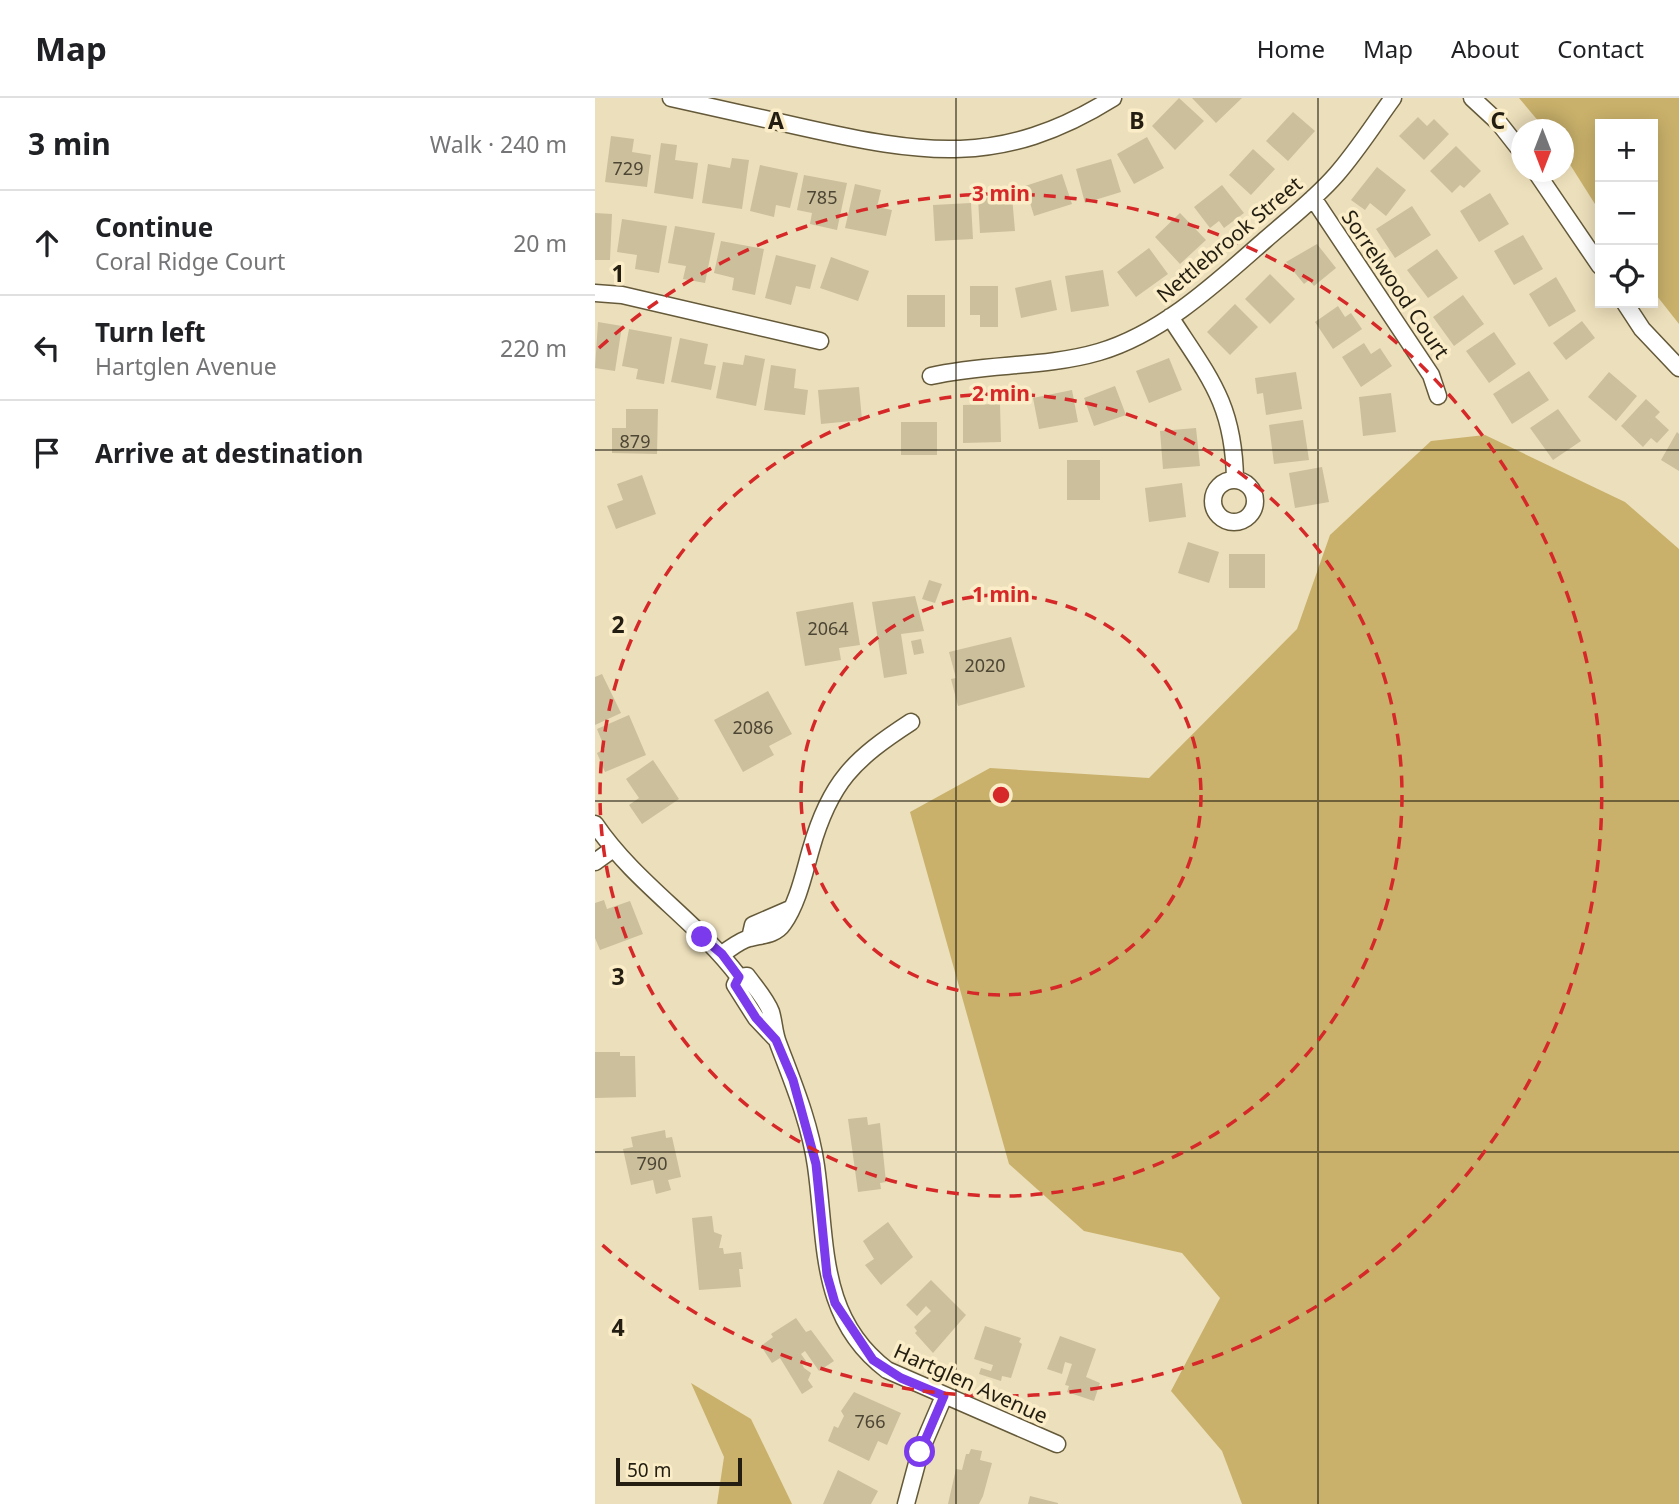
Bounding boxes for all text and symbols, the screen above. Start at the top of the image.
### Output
text: Map [35,26,107,71]
text: Home [1257,32,1325,65]
text: Map [1363,32,1413,65]
text: About [1451,32,1519,65]
text: Contact [1557,32,1644,65]
text: A [768,104,784,136]
text: B [1129,104,1145,136]
text: C [1491,104,1506,136]
north arrow [1511,119,1574,182]
map controls [1595,119,1658,308]
button: + [1595,119,1658,182]
text: 3 min [28,123,111,164]
text: Walk · 240 m [430,128,567,160]
house number: 729 [613,156,643,180]
street label: Nettlebrook Street [1150,169,1308,308]
text: 3 min [972,179,1030,207]
button: − [1595,182,1658,245]
house number: 785 [807,185,837,209]
street label: Sorrelwood Court [1336,204,1456,364]
text: Continue [95,209,213,245]
icon: ahead [28,224,66,262]
text: 20 m [513,227,567,259]
text: Coral Ridge Court [95,245,285,277]
button: locate [1595,245,1658,308]
text: 1 [611,257,625,289]
text: Turn left [95,314,206,350]
icon: left [28,329,66,367]
text: 220 m [500,332,567,364]
text: Hartglen Avenue [95,350,277,382]
text: 2 min [972,379,1030,407]
house number: 879 [620,429,650,453]
icon: arrive [28,434,66,472]
text: Arrive at destination [95,435,364,471]
text: 1 min [972,580,1030,608]
text: 2 [611,608,625,640]
house number: 2064 [807,616,849,640]
house number: 2020 [964,653,1006,677]
house number: 2086 [732,715,774,739]
centre of rings [989,783,1013,807]
route end [686,921,717,952]
text: 3 [611,960,625,992]
house number: 790 [637,1151,667,1175]
text: 4 [611,1311,625,1343]
street label: Hartglen Avenue [890,1336,1052,1430]
house number: 766 [855,1409,885,1433]
route start [904,1436,935,1467]
scale bar [616,1455,742,1487]
text: 50 m [627,1457,671,1483]

